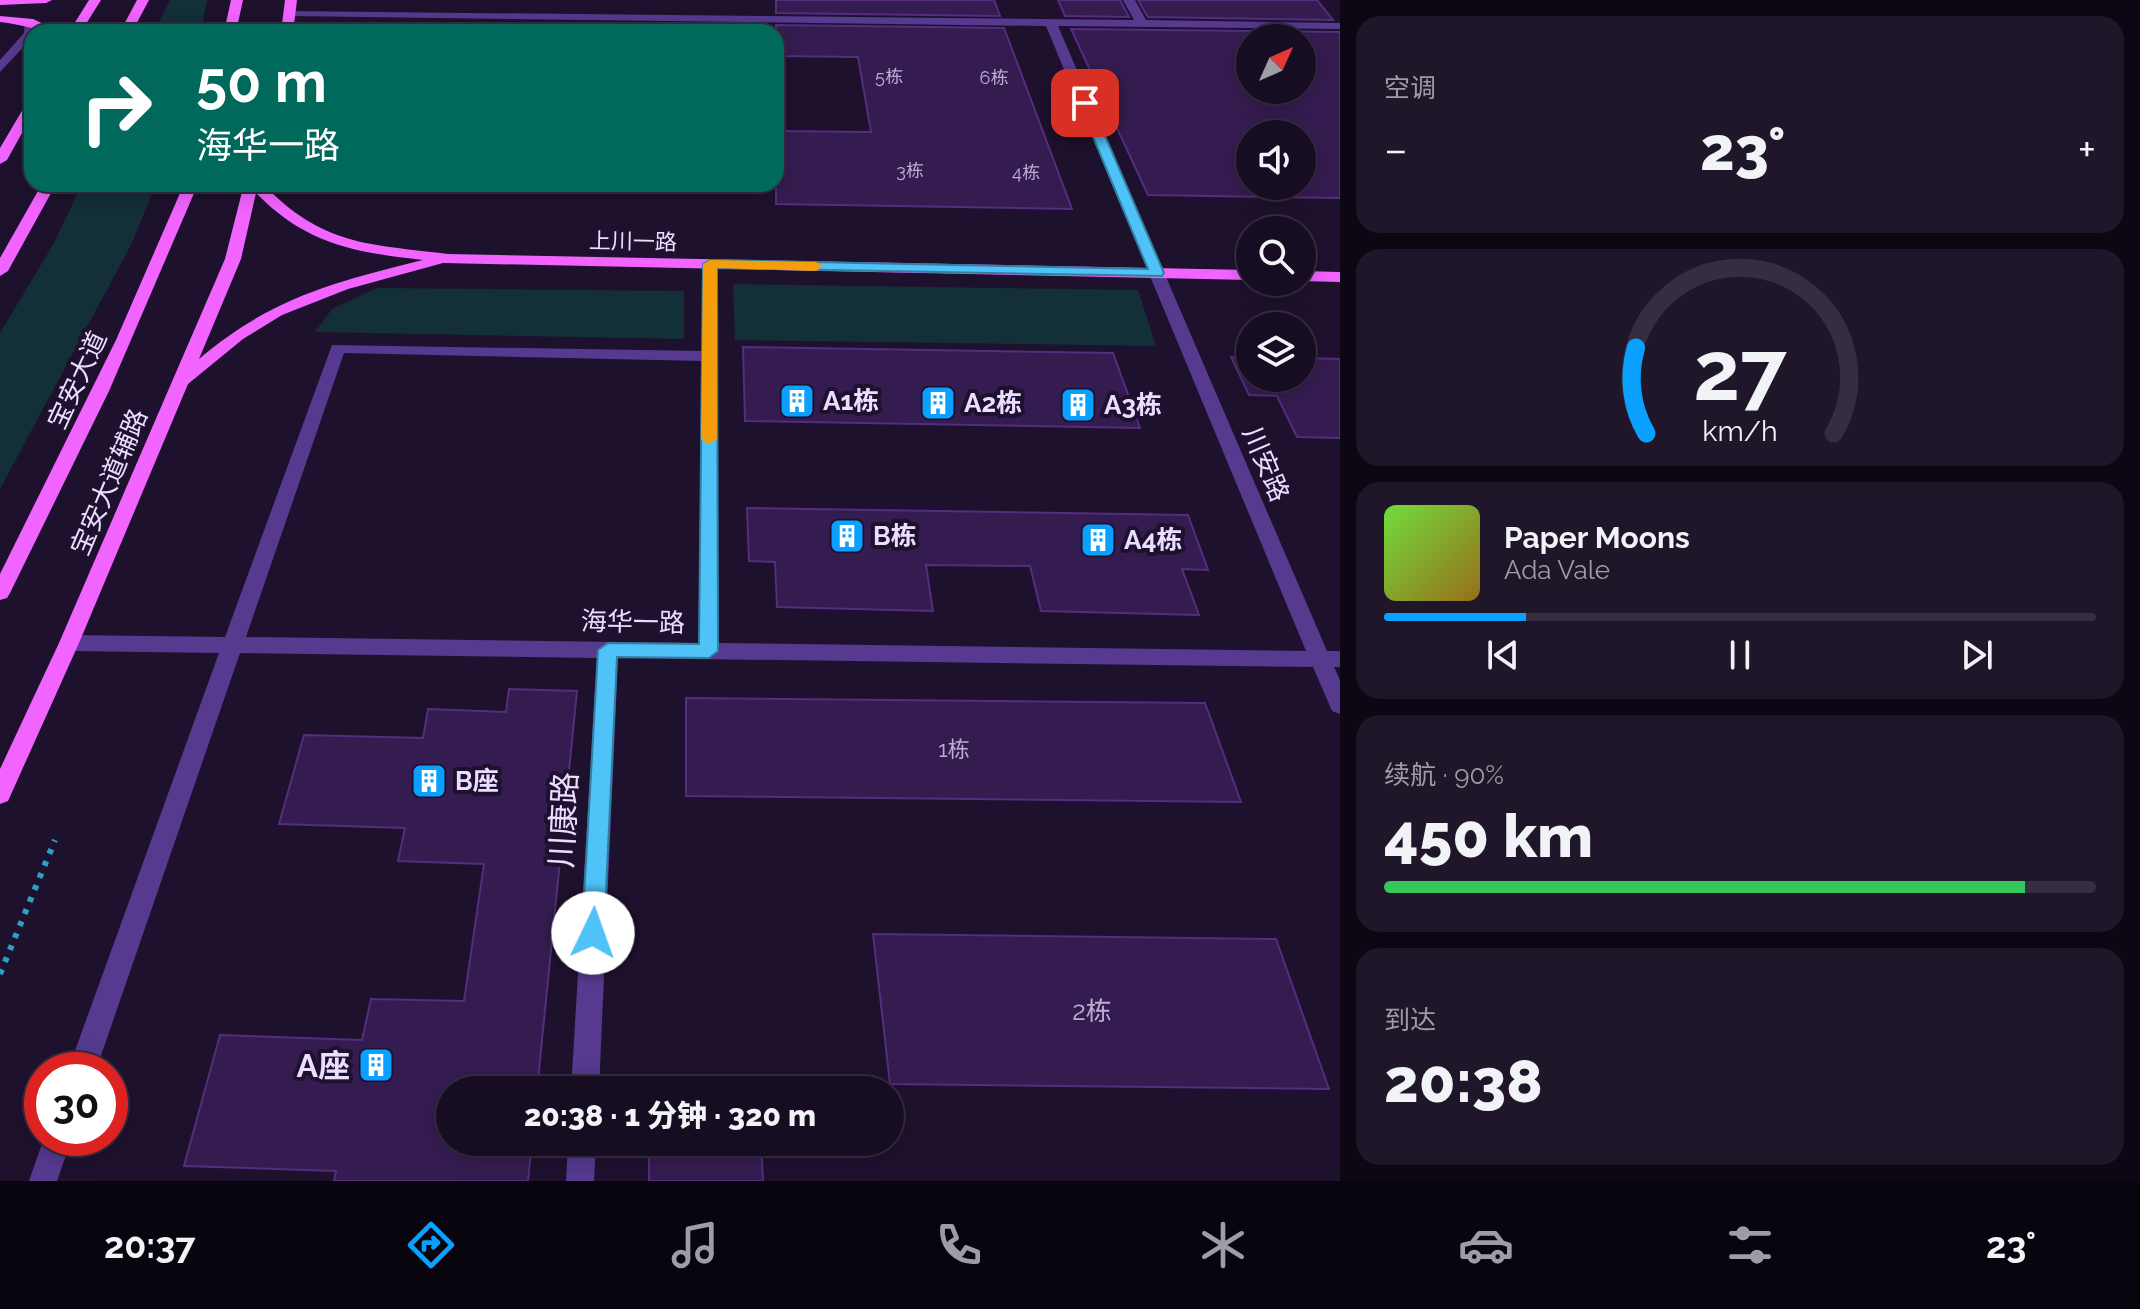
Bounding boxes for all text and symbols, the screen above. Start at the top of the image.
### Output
north arrow [1236,24,1316,104]
map controls [1236,24,1316,392]
text: 50 m [196,49,327,115]
icon: right [64,56,168,160]
house number: 5栋 [875,66,903,87]
house number: 6栋 [980,67,1008,88]
pin [1051,69,1119,137]
text: 空调 [1384,73,1436,103]
icon: arrive [1063,81,1107,125]
text: 23° [1700,114,1786,184]
button: sound [1236,120,1316,200]
text: 海华一路 [196,124,340,166]
text: − [1384,124,1408,175]
text: + [2078,124,2096,175]
house number: 3栋 [896,160,924,181]
house number: 4栋 [1012,162,1040,183]
button: search [1236,216,1316,296]
street label: 上川一路 [589,227,677,255]
button: layers [1236,312,1316,392]
text: 27 [1693,321,1787,418]
street label: 宝安大道 [41,327,113,433]
building icon: A1栋 [778,382,816,420]
building icon: A2栋 [919,384,957,422]
place label: A1栋 [823,386,879,416]
building icon: A3栋 [1059,386,1097,424]
place label: A2栋 [964,388,1022,418]
place label: A3栋 [1104,390,1162,420]
street label: 宝安大道辅路 [65,404,153,560]
text: km/h [1702,414,1778,448]
street label: 川安路 [1237,422,1295,506]
building icon: B栋 [828,517,866,555]
text: Paper Moons [1504,520,1690,555]
place label: B栋 [873,521,917,551]
building icon: A4栋 [1079,521,1117,559]
place label: A4栋 [1124,525,1183,555]
text: Ada Vale [1504,555,1610,585]
street label: 海华一路 [581,606,685,638]
icon: previous [1481,633,1525,677]
icon: pause [1718,633,1762,677]
icon: next [1955,633,1999,677]
house number: 1栋 [938,736,970,762]
text: 续航 · 90% [1384,760,1504,790]
building icon: B座 [410,762,448,800]
place label: B座 [455,766,499,796]
street label: 川康路 [542,771,584,869]
text: 450 km [1384,801,1593,871]
position arrow [551,891,635,975]
house number: 2栋 [1072,996,1112,1026]
text: 到达 [1384,1005,1436,1035]
building icon: A座 [357,1046,395,1084]
text: 20:38 [1384,1046,1543,1116]
place label: A座 [296,1047,350,1084]
speed limit sign: 30 [24,1052,128,1156]
text: 20:38 · 1 分钟 · 320 m [524,1098,816,1133]
icon: directions [403,1217,459,1273]
icon: music [667,1217,723,1273]
icon: phone [931,1217,987,1273]
icon: climate [1195,1217,1251,1273]
icon: car [1458,1217,1514,1273]
icon: filters [1722,1217,1778,1273]
text: 20:37 [104,1224,195,1266]
text: 23° [1986,1224,2036,1266]

